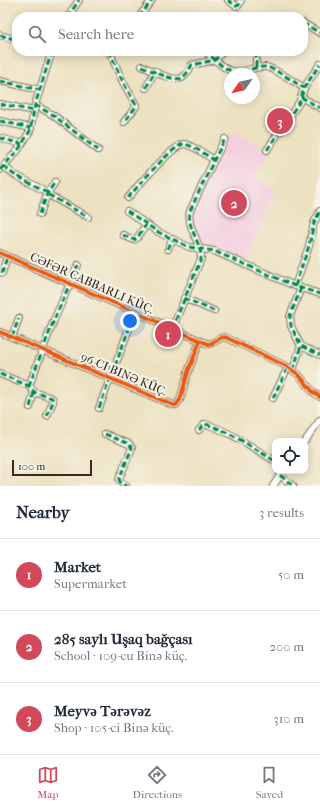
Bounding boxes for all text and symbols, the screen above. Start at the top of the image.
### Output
search box [12,12,308,56]
icon: search [26,23,48,45]
text: Search here [58,25,134,43]
north arrow [224,68,260,104]
pin: 3 [267,106,293,136]
pin: 2 [221,188,247,218]
street label: CƏFƏR CABBARLI KÜÇ. [28,249,156,317]
your location [120,311,140,331]
pin: 1 [155,319,181,349]
street label: 96-CI BINƏ KÜÇ. [79,349,170,398]
map controls [272,438,308,474]
button: locate [272,438,308,474]
scale bar [12,458,92,477]
text: 100 m [18,460,46,473]
text: Nearby [16,502,70,522]
text: 3 results [259,505,304,520]
text: Market [54,558,101,576]
text: 1 [27,567,31,582]
text: 50 m [278,567,304,582]
text: Supermarket [54,576,127,591]
text: 285 saylı Uşaq bağçası [54,630,192,648]
text: 2 [26,639,32,654]
text: 200 m [269,639,304,654]
text: School · 109-cu Binə küç. [54,648,187,663]
text: Meyvə Tərəvəz [54,702,151,720]
text: 3 [26,711,32,726]
text: 310 m [273,711,304,726]
text: Shop · 105-ci Binə küç. [54,720,174,735]
tab: Map [37,764,59,801]
tab: Directions [133,764,182,801]
tab: Saved [256,764,283,801]

